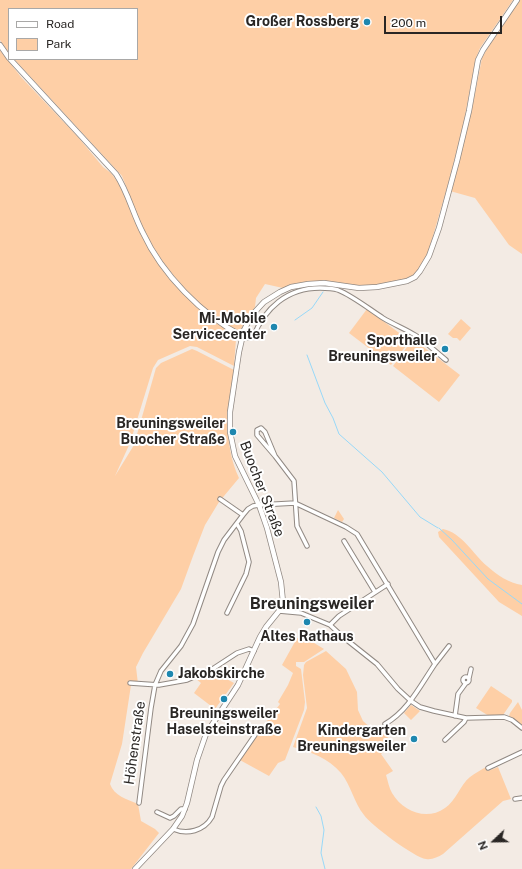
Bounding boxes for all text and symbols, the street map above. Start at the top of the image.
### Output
legend [8,8,138,60]
scale bar [386,8,504,34]
place label: Großer Rossberg [246,14,359,30]
text: 200 m [391,16,426,30]
text: Road [46,17,74,31]
marker: Großer Rossberg [362,17,372,27]
text: Park [46,37,72,51]
place label: Mi-Mobile Servicecenter [172,311,266,344]
marker: Mi-Mobile Servicecenter [269,322,279,332]
place label: Sporthalle Breuningsweiler [328,333,437,366]
marker: Sporthalle Breuningsweiler [440,344,450,354]
place label: Breuningsweiler Buocher Straße [116,416,225,448]
marker: Breuningsweiler Buocher Straße [228,427,238,437]
street label: Buocher Straße [236,439,288,539]
district label: Breuningsweiler [250,594,374,614]
marker: Altes Rathaus [302,617,312,627]
place label: Altes Rathaus [260,629,354,645]
place label: Jakobskirche [178,666,265,682]
marker: Jakobskirche [165,669,175,679]
marker: Breuningsweiler Haselsteinstraße [219,694,229,704]
street label: Höhenstraße [121,700,149,786]
place label: Breuningsweiler Haselsteinstraße [166,706,282,738]
place label: Kindergarten Breuningsweiler [297,723,406,756]
marker: Kindergarten Breuningsweiler [409,734,419,744]
north arrow [474,821,514,861]
text: N [476,839,490,852]

